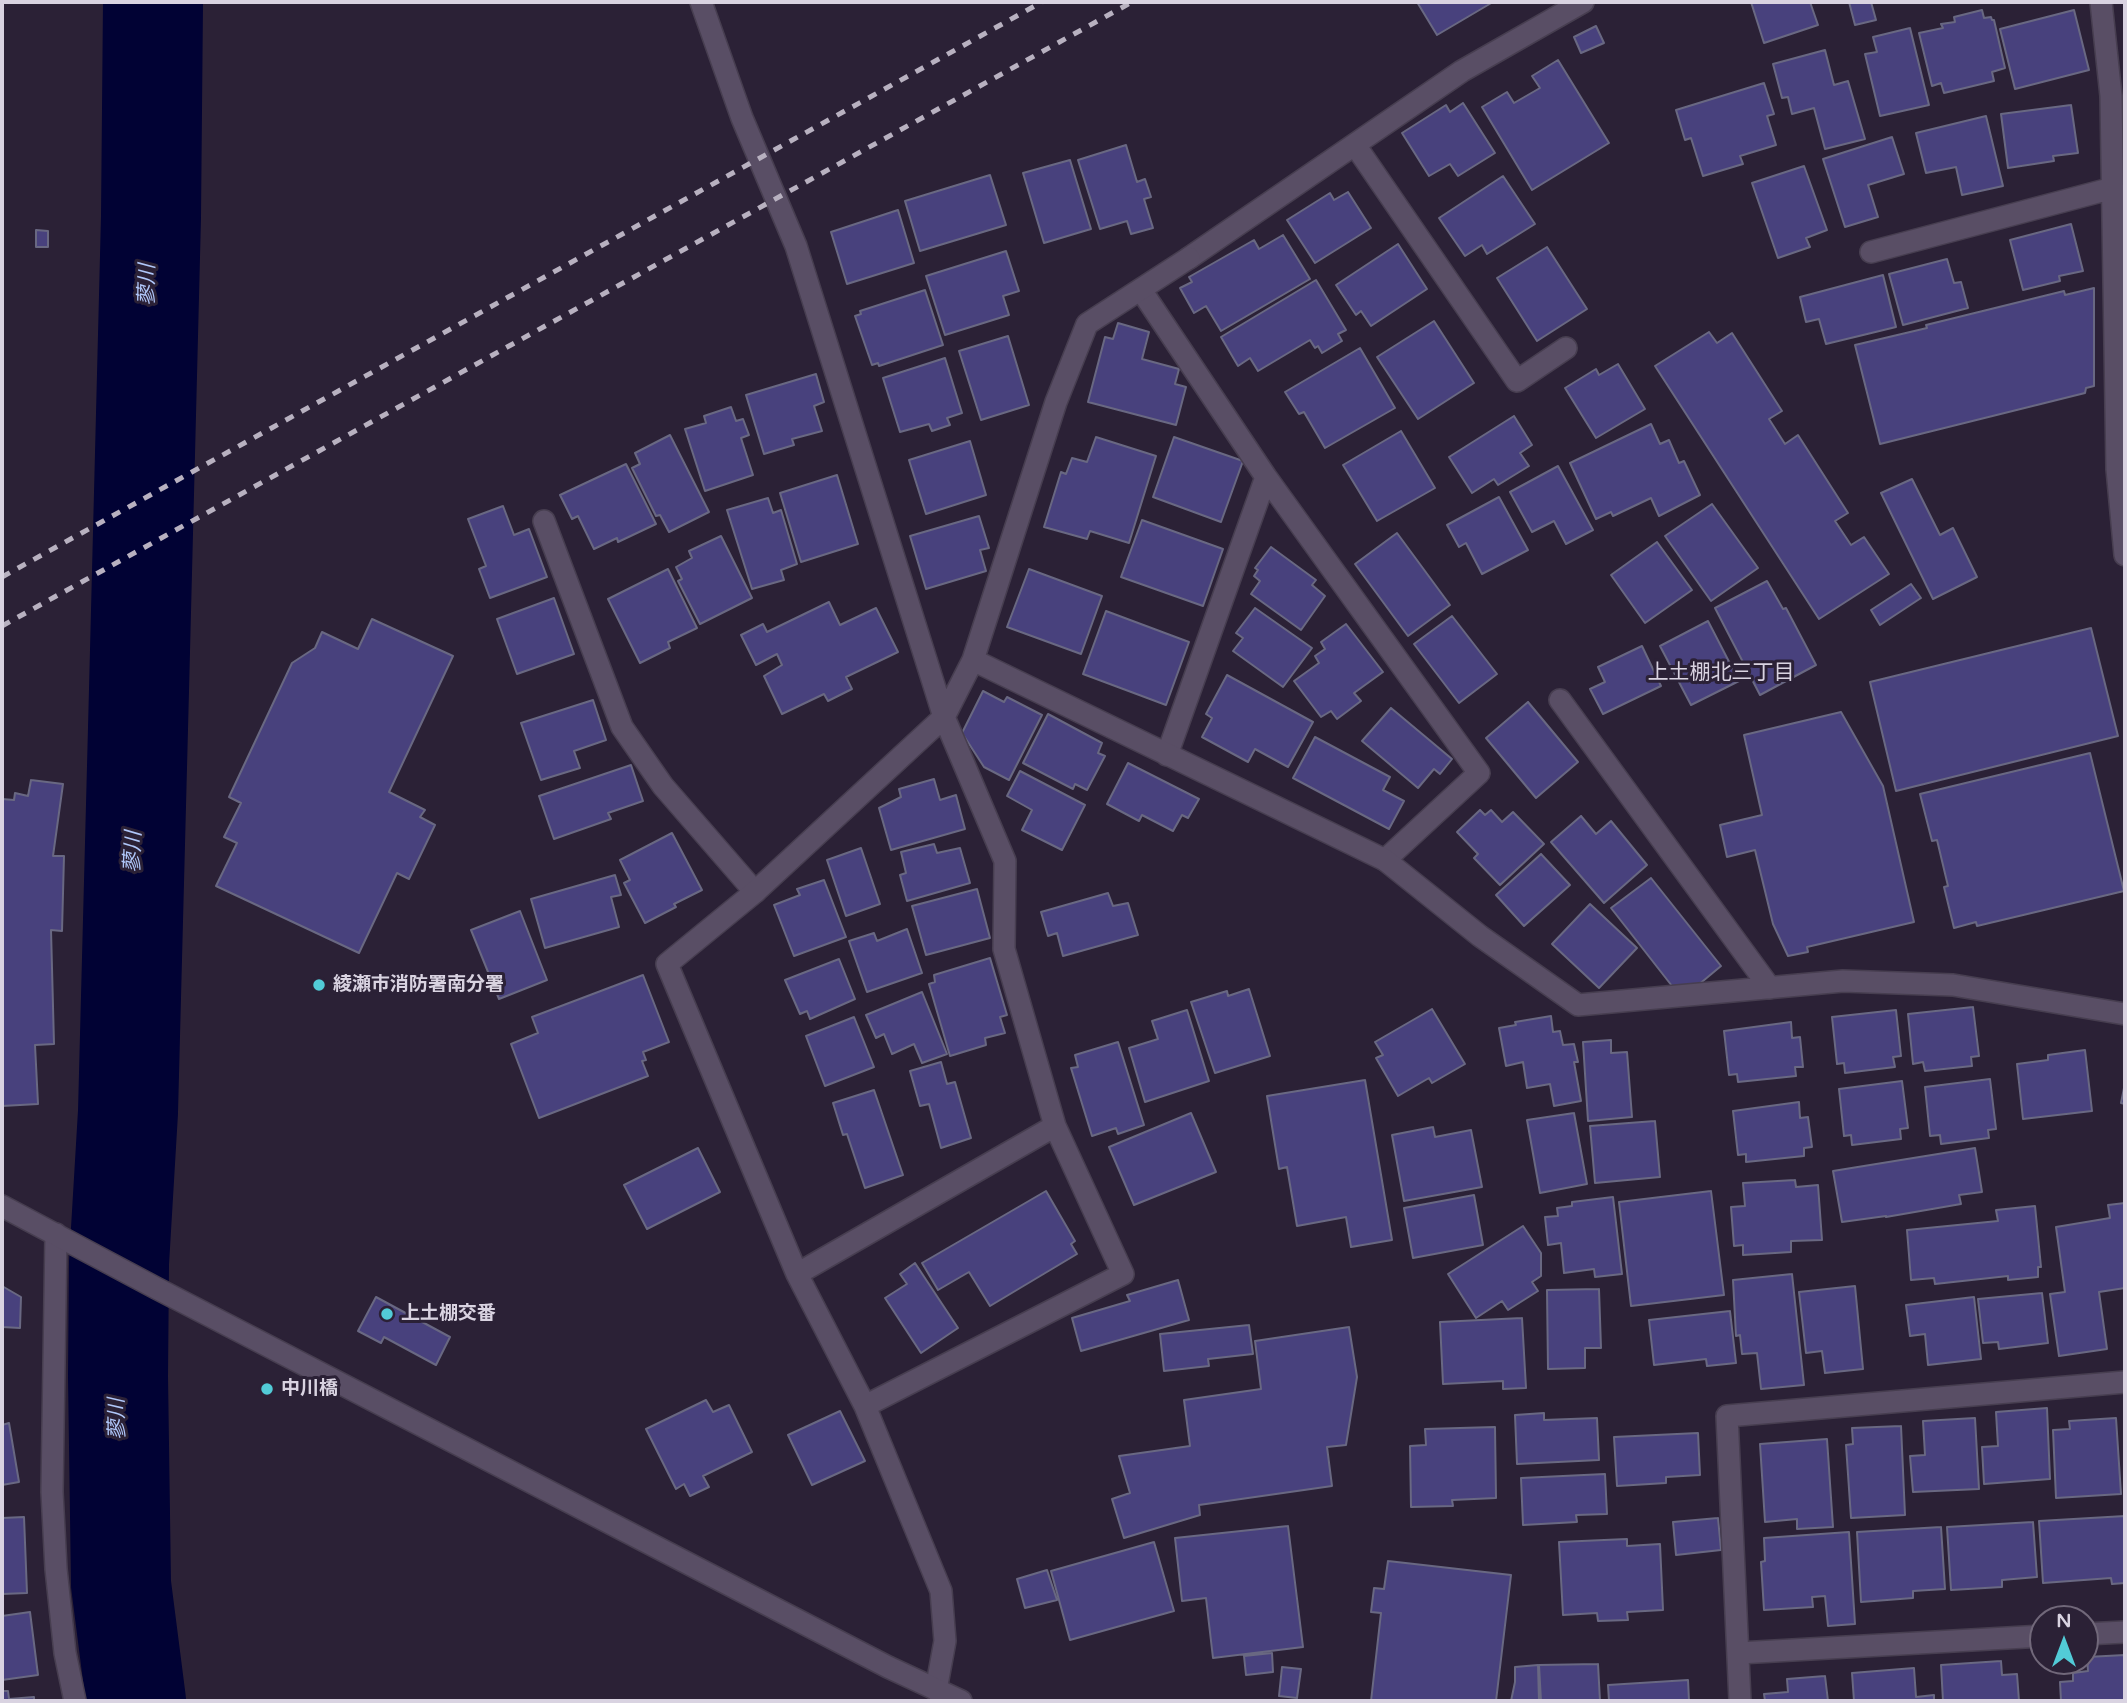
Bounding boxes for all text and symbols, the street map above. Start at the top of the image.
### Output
water label: 蓼川 [135,264,161,306]
district label: 上土棚北三丁目 [1648,660,1794,686]
water label: 蓼川 [121,831,147,873]
place label: 綾瀬市消防署南分署 [333,974,504,996]
marker: 綾瀬市消防署南分署 [311,977,327,993]
place label: 上土棚交番 [401,1303,496,1325]
marker: 上土棚交番 [379,1306,395,1322]
place label: 中川橋 [281,1378,338,1400]
marker: 中川橋 [259,1381,275,1397]
water label: 蓼川 [105,1398,131,1440]
north arrow [2029,1605,2099,1675]
text: N [2056,1610,2072,1632]

